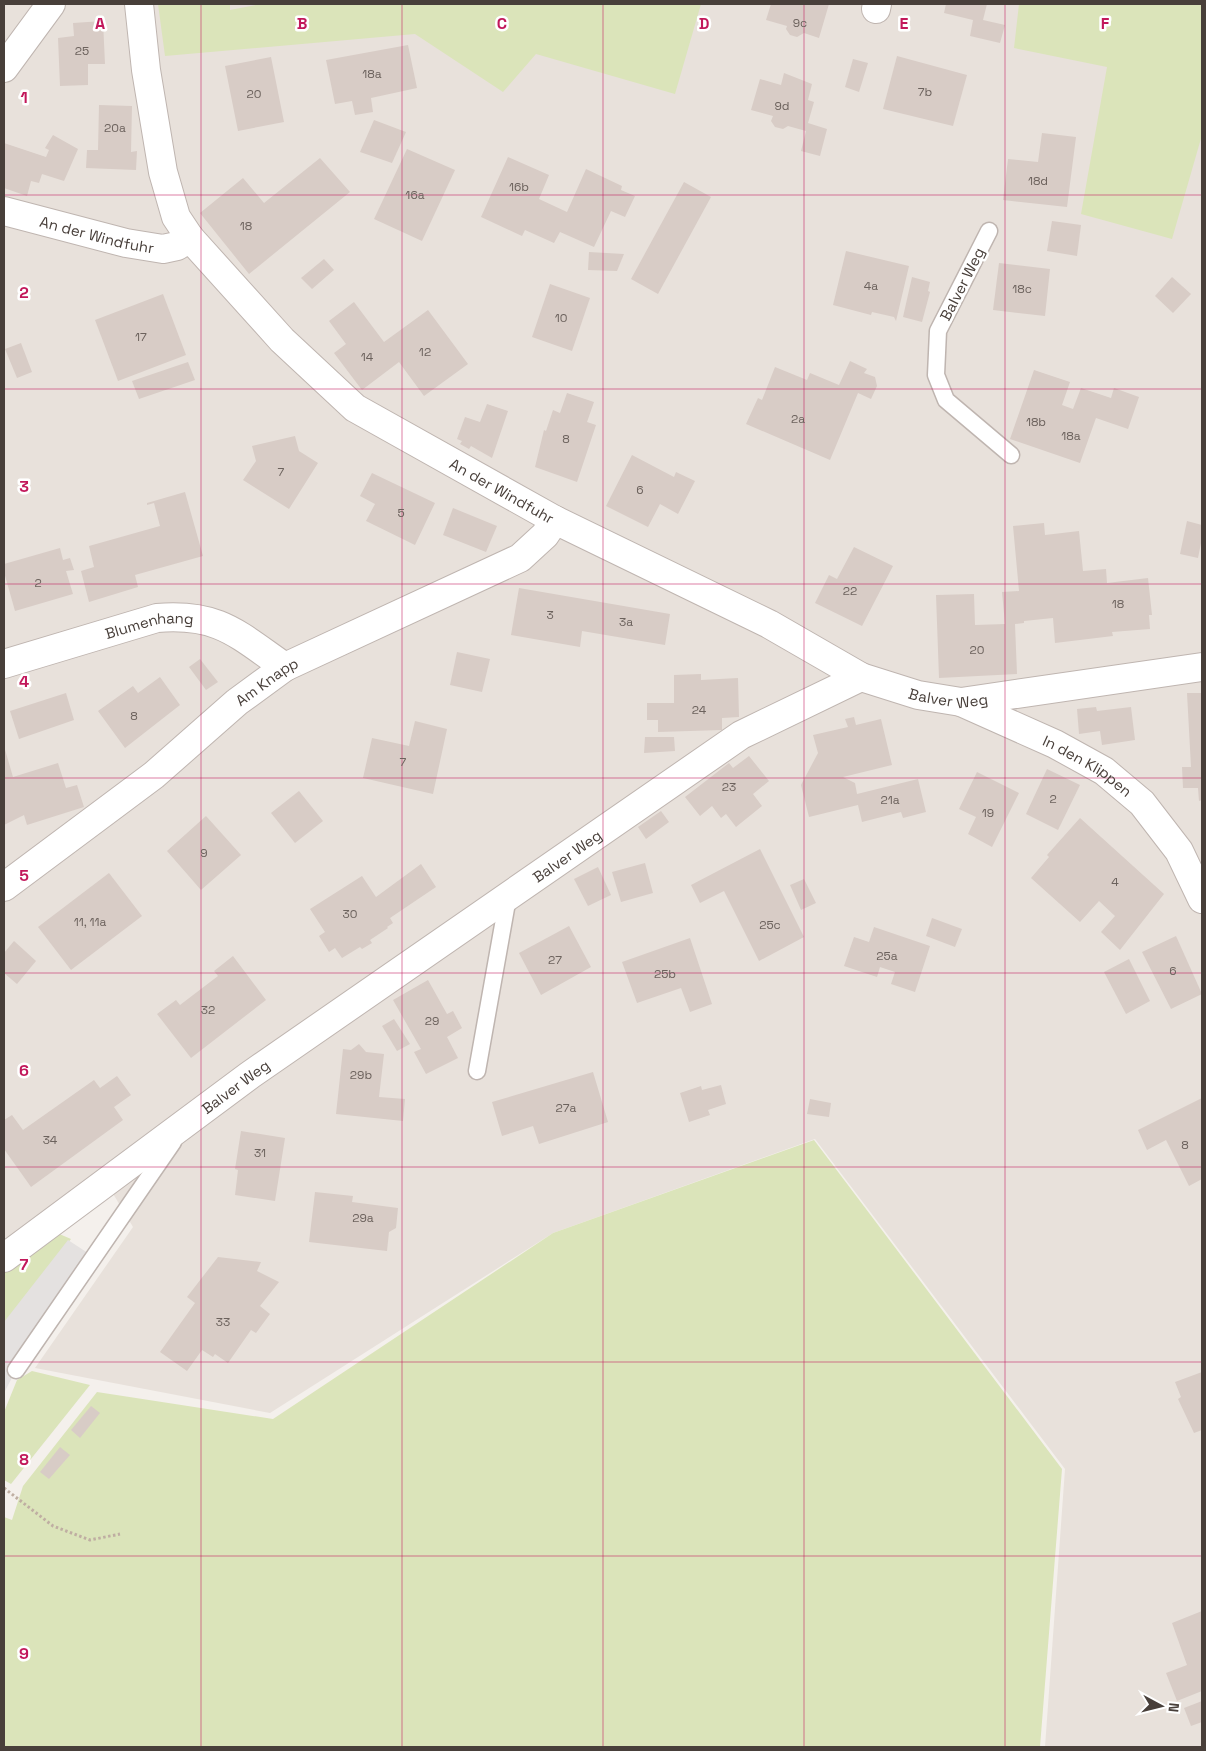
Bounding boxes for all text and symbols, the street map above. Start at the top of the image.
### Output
text: A [95,13,105,34]
text: B [297,13,307,34]
text: C [497,13,507,34]
text: D [699,13,709,34]
text: E [900,13,909,34]
text: F [1101,13,1110,34]
house number: 9c [793,15,807,31]
house number: 25 [75,43,89,59]
house number: 18a [362,66,382,82]
house number: 7b [918,84,933,100]
house number: 20 [247,86,261,102]
text: 1 [20,87,28,108]
house number: 9d [774,98,790,114]
house number: 20a [104,120,126,136]
house number: 18d [1028,173,1048,189]
house number: 16b [509,179,529,195]
house number: 16a [405,187,425,203]
street label: An der Windfuhr [38,211,156,257]
house number: 18 [240,218,252,234]
street label: Balver Weg [935,244,989,324]
house number: 4a [864,278,878,294]
house number: 18c [1012,281,1032,297]
text: 2 [19,282,29,303]
house number: 10 [555,310,567,326]
house number: 17 [135,329,147,345]
house number: 12 [419,344,431,360]
house number: 14 [361,349,374,365]
house number: 2a [791,411,805,427]
house number: 18b [1026,414,1046,430]
house number: 18a [1061,428,1081,444]
house number: 8 [562,431,570,447]
street label: An der Windfuhr [447,454,558,527]
house number: 7 [278,464,285,480]
text: 3 [19,476,29,497]
house number: 6 [636,482,644,498]
house number: 5 [397,505,405,521]
house number: 2 [34,575,42,591]
house number: 22 [843,583,857,599]
house number: 18 [1112,596,1124,612]
house number: 3 [546,607,554,623]
street label: Blumenhang [103,608,195,643]
house number: 3a [619,614,633,630]
house number: 20 [970,642,984,658]
street label: Am Knapp [231,653,301,710]
text: 4 [19,671,29,692]
street label: Balver Weg [906,683,989,712]
house number: 24 [692,702,707,718]
house number: 8 [130,708,138,724]
street label: In den Klippen [1040,730,1136,800]
house number: 7 [400,754,407,770]
house number: 23 [722,779,736,795]
house number: 2 [1049,791,1057,807]
house number: 21a [880,792,900,808]
house number: 19 [982,805,994,821]
street label: Balver Weg [529,825,605,886]
house number: 9 [200,845,208,861]
text: 5 [19,865,29,886]
house number: 4 [1111,874,1119,890]
house number: 30 [343,906,357,922]
house number: 11, 11a [74,914,106,930]
house number: 25c [759,917,781,933]
house number: 25a [876,948,898,964]
house number: 27 [548,952,562,968]
house number: 6 [1169,963,1177,979]
house number: 25b [654,966,676,982]
house number: 32 [201,1002,215,1018]
house number: 29 [425,1013,439,1029]
street label: Balver Weg [197,1055,273,1118]
text: 6 [19,1060,29,1081]
house number: 29b [350,1067,372,1083]
house number: 27a [556,1100,577,1116]
house number: 34 [43,1132,58,1148]
house number: 8 [1181,1137,1189,1153]
house number: 31 [254,1145,266,1161]
house number: 29a [352,1210,374,1226]
text: 7 [20,1254,29,1275]
house number: 33 [216,1314,230,1330]
text: 8 [19,1449,29,1470]
text: 9 [19,1643,29,1664]
north arrow [1136,1681,1186,1731]
text: N [1164,1702,1183,1713]

